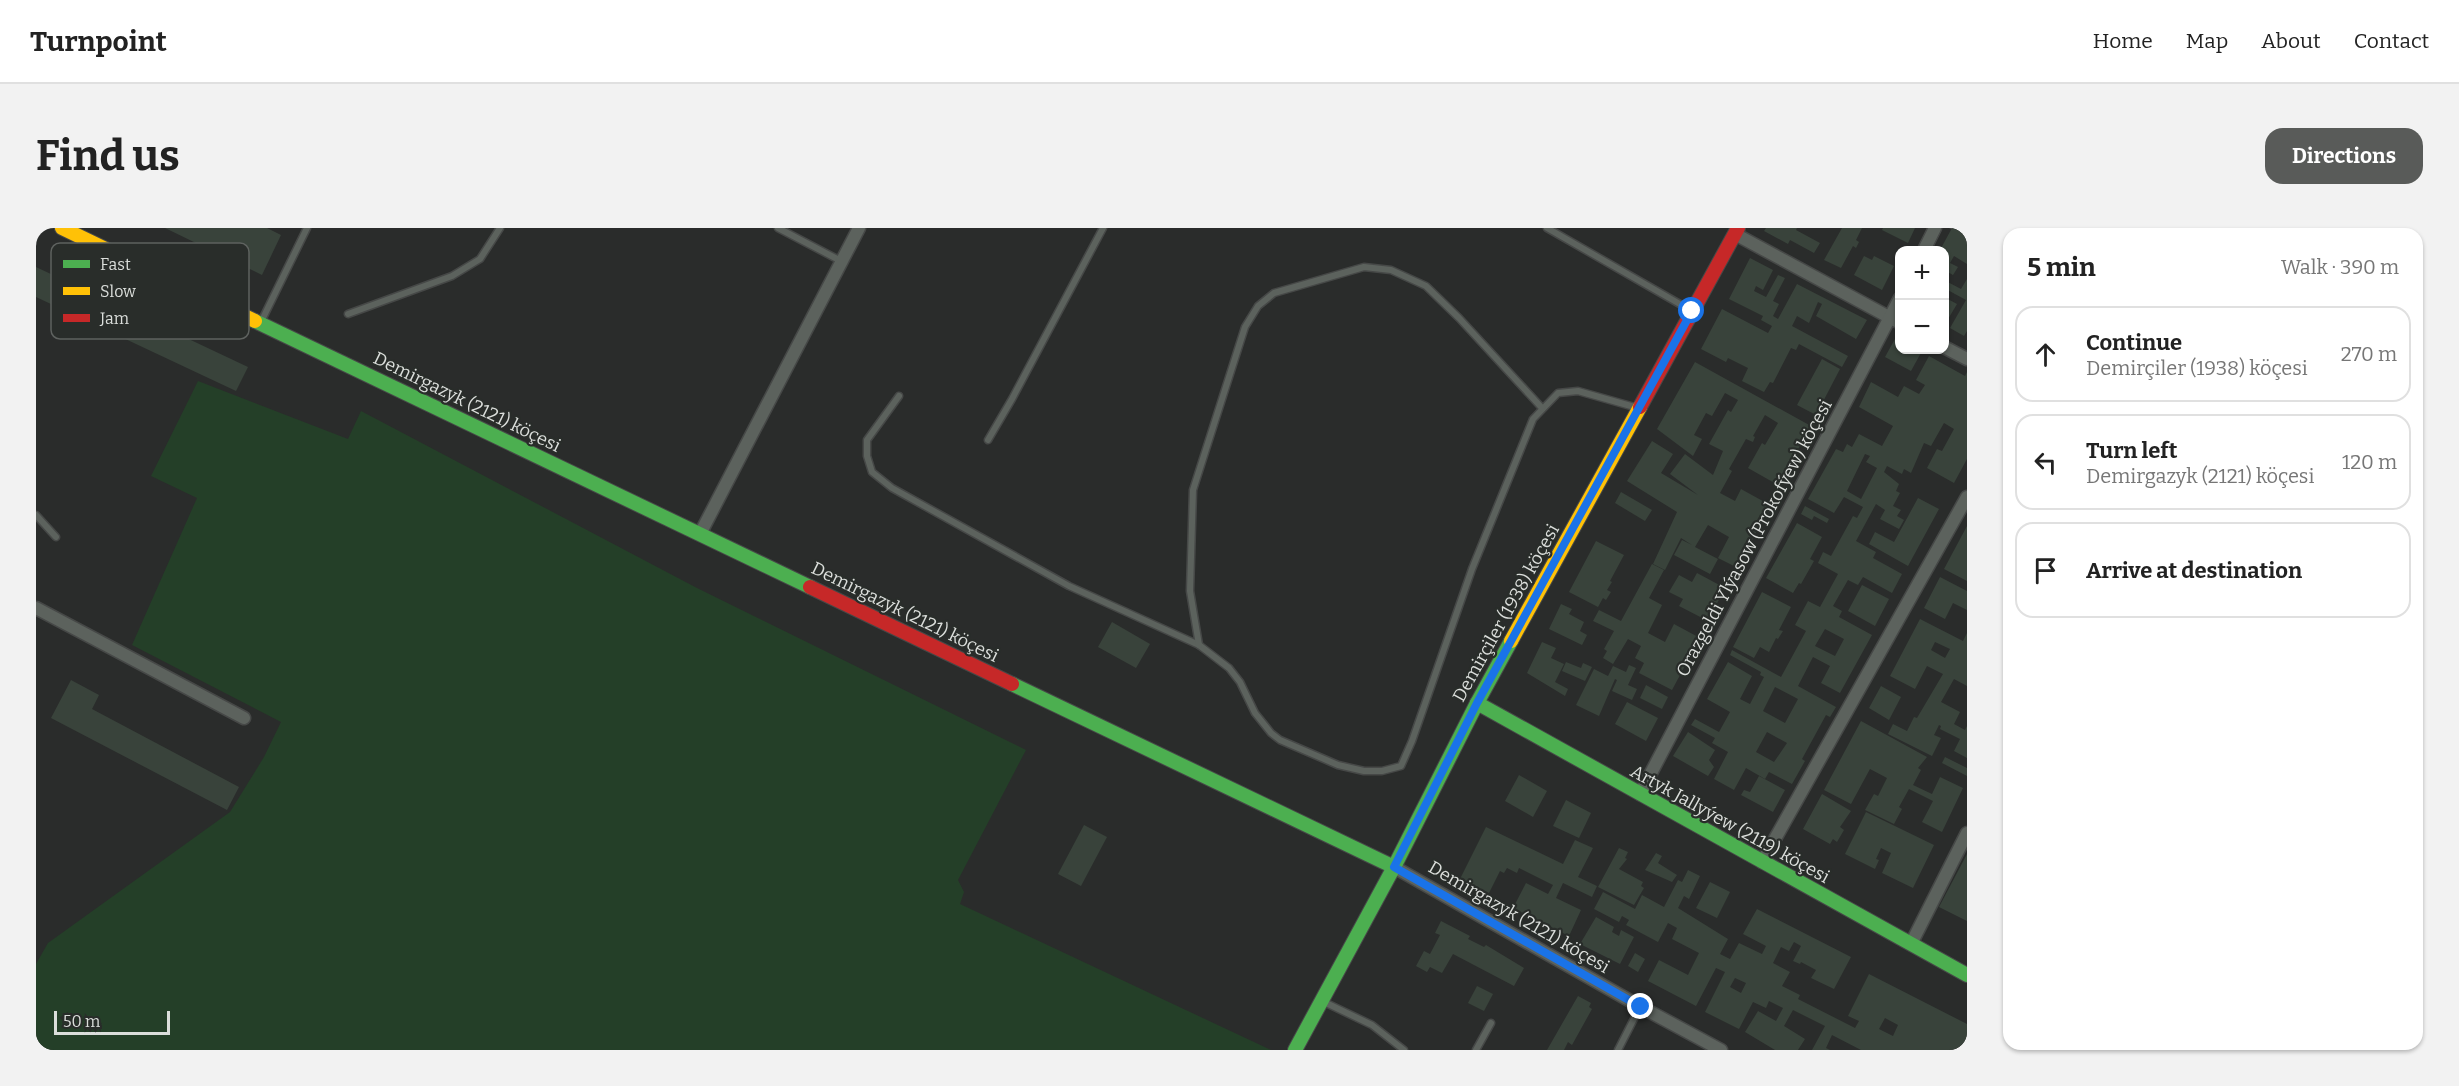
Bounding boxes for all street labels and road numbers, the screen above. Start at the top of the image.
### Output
street label: Demirgazyk (2121) köçesi [370,347,564,457]
street label: Orazgeldi Ylýasow (Prokofýew) köçesi [1671,396,1837,680]
street label: Demirçiler (1938) köçesi [1448,520,1564,706]
street label: Demirgazyk (2121) köçesi [808,557,1002,667]
street label: Artyk Jallyýew (2119) köçesi [1627,760,1833,888]
street label: Demirgazyk (2121) köçesi [1424,856,1614,978]

